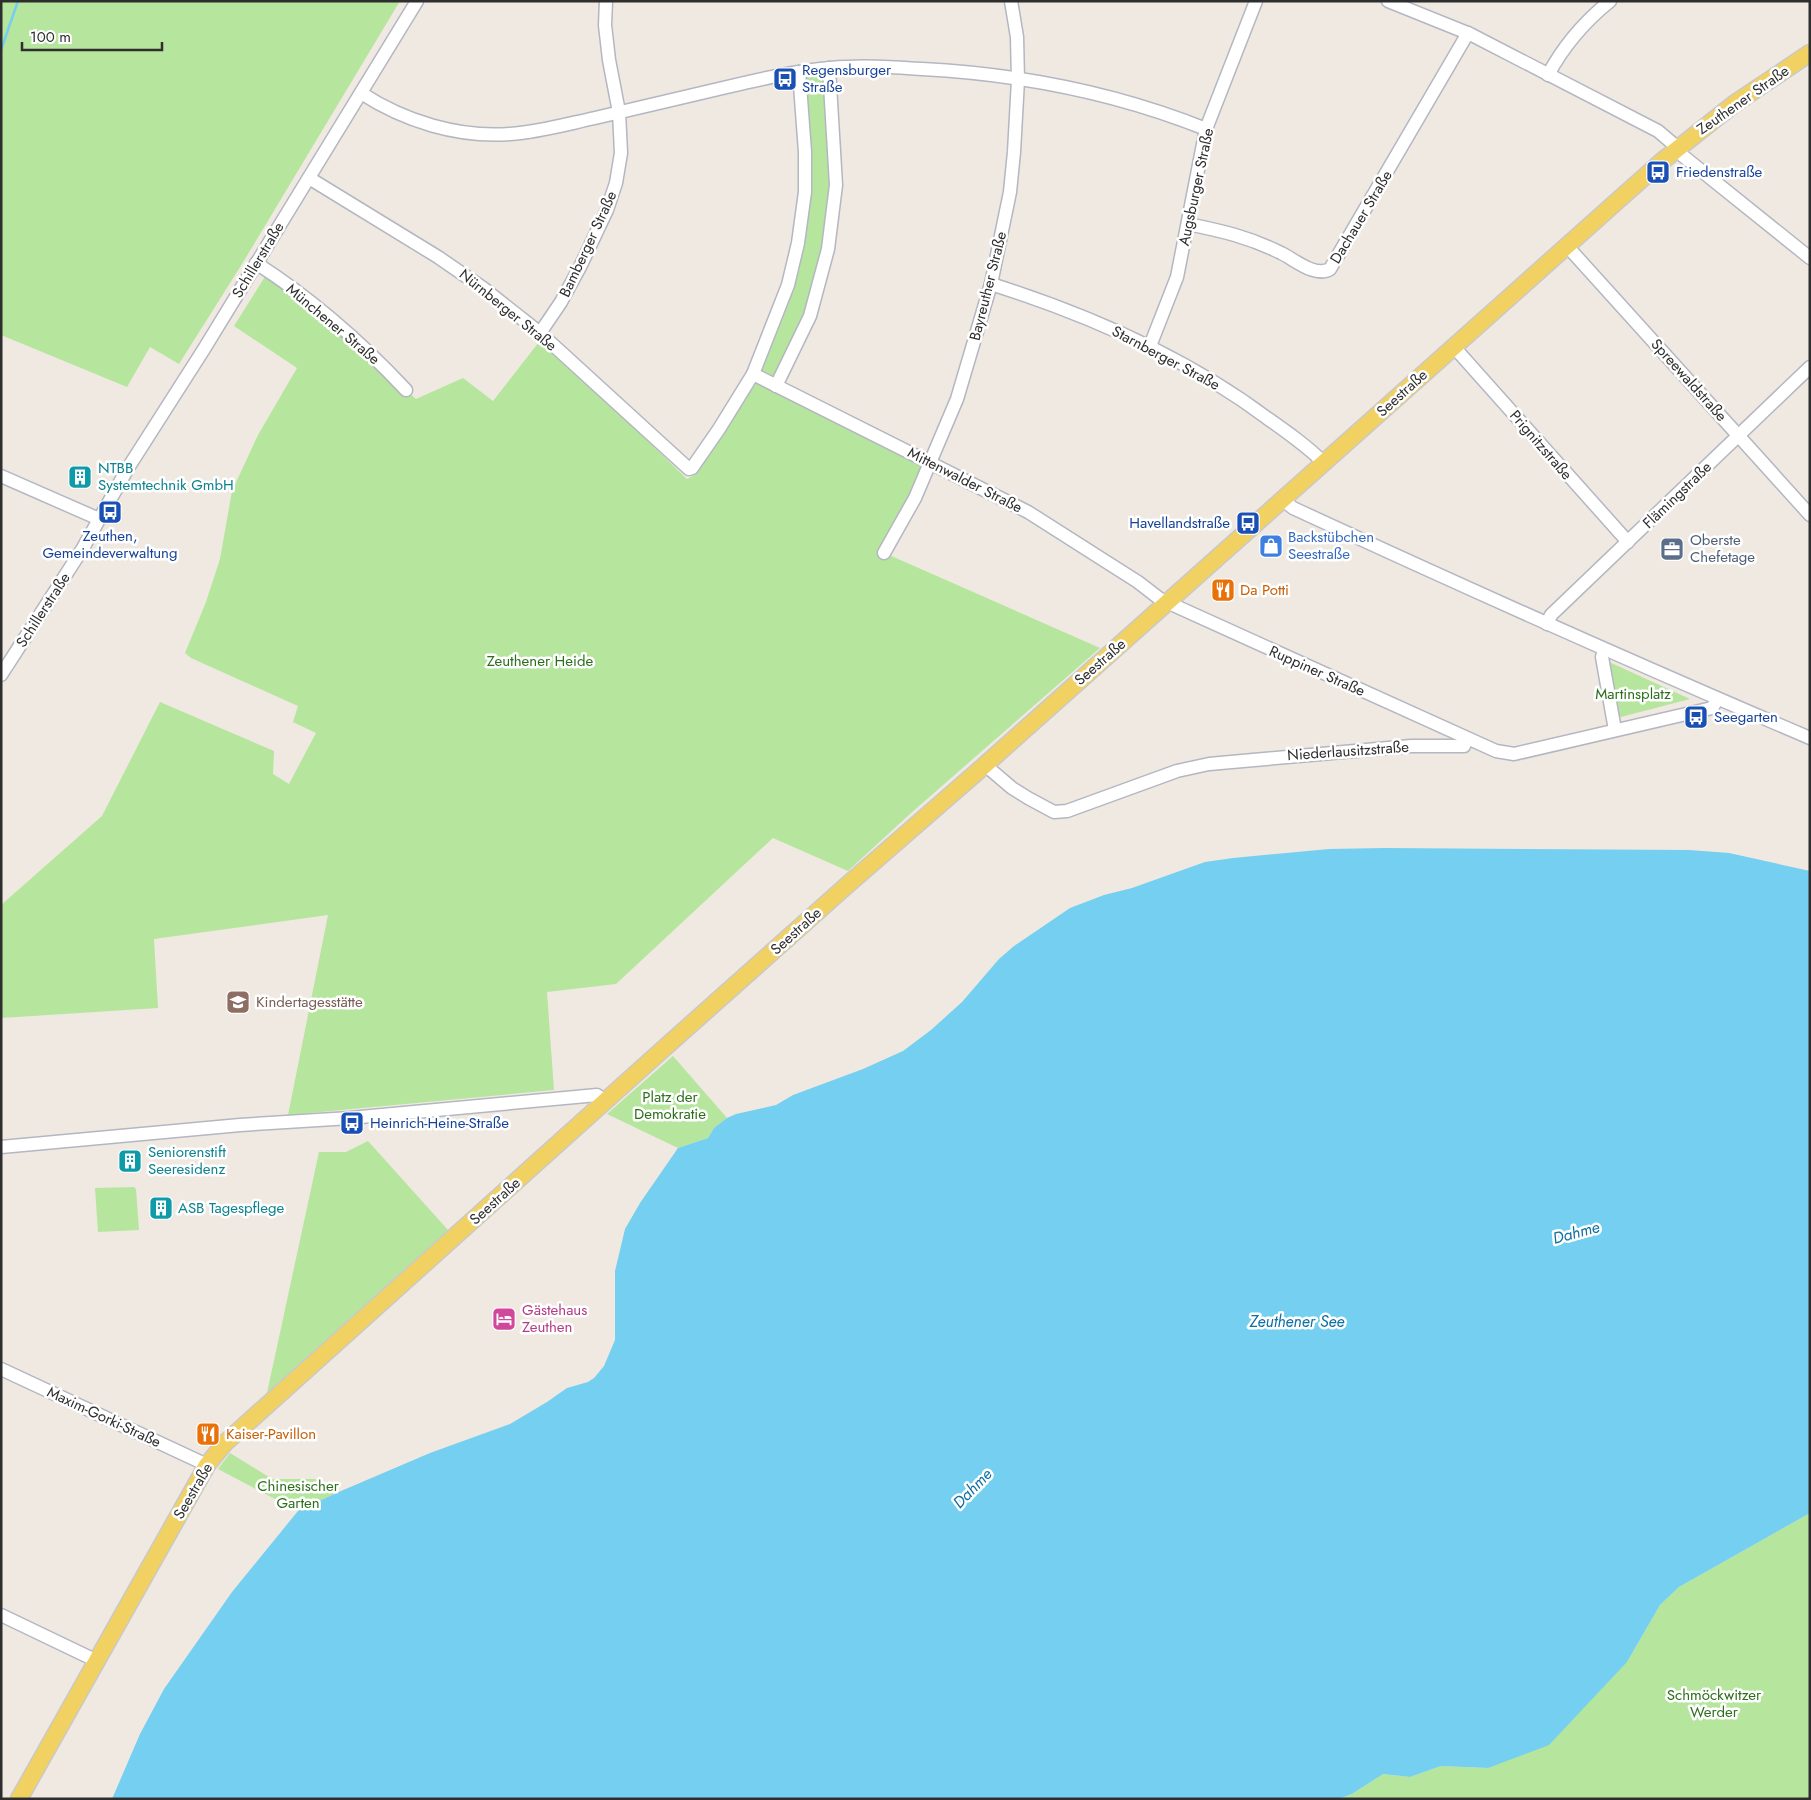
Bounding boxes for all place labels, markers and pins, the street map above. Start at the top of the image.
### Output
place label: Regensburger Straße [802,59,892,98]
bus stop icon: Regensburger Straße [772,66,798,92]
bus stop icon: Friedenstraße [1645,159,1671,185]
place label: Friedenstraße [1676,161,1763,183]
place label: NTBB Systemtechnik GmbH [98,457,234,496]
building icon: NTBB Systemtechnik GmbH [67,464,93,490]
bus stop icon: Zeuthen, Gemeindeverwaltung [97,499,123,525]
bus stop icon: Havellandstraße [1235,510,1261,536]
place label: Havellandstraße [1129,512,1230,534]
place label: Zeuthen, Gemeindeverwaltung [42,525,178,564]
place label: Backstübchen Seestraße [1288,526,1374,565]
place label: Oberste Chefetage [1690,529,1755,568]
shop icon: Backstübchen Seestraße [1258,533,1284,559]
office icon: Oberste Chefetage [1659,536,1685,562]
restaurant icon: Da Potti [1210,577,1236,603]
place label: Da Potti [1240,579,1289,601]
bus stop icon: Seegarten [1683,704,1709,730]
place label: Seegarten [1714,706,1778,728]
school or university icon: Kindertagesstätte [225,989,251,1015]
place label: Kindertagesstätte [256,991,363,1013]
bus stop icon: Heinrich-Heine-Straße [339,1110,365,1136]
place label: Heinrich-Heine-Straße [370,1112,509,1134]
place label: Seniorenstift Seeresidenz [148,1141,226,1180]
building icon: Seniorenstift Seeresidenz [117,1148,143,1174]
building icon: ASB Tagespflege [148,1195,174,1221]
place label: ASB Tagespflege [178,1197,285,1219]
place label: Gästehaus Zeuthen [522,1299,587,1338]
hotel icon: Gästehaus Zeuthen [491,1306,517,1332]
restaurant icon: Kaiser-Pavillon [195,1421,221,1447]
place label: Kaiser-Pavillon [226,1423,316,1445]

